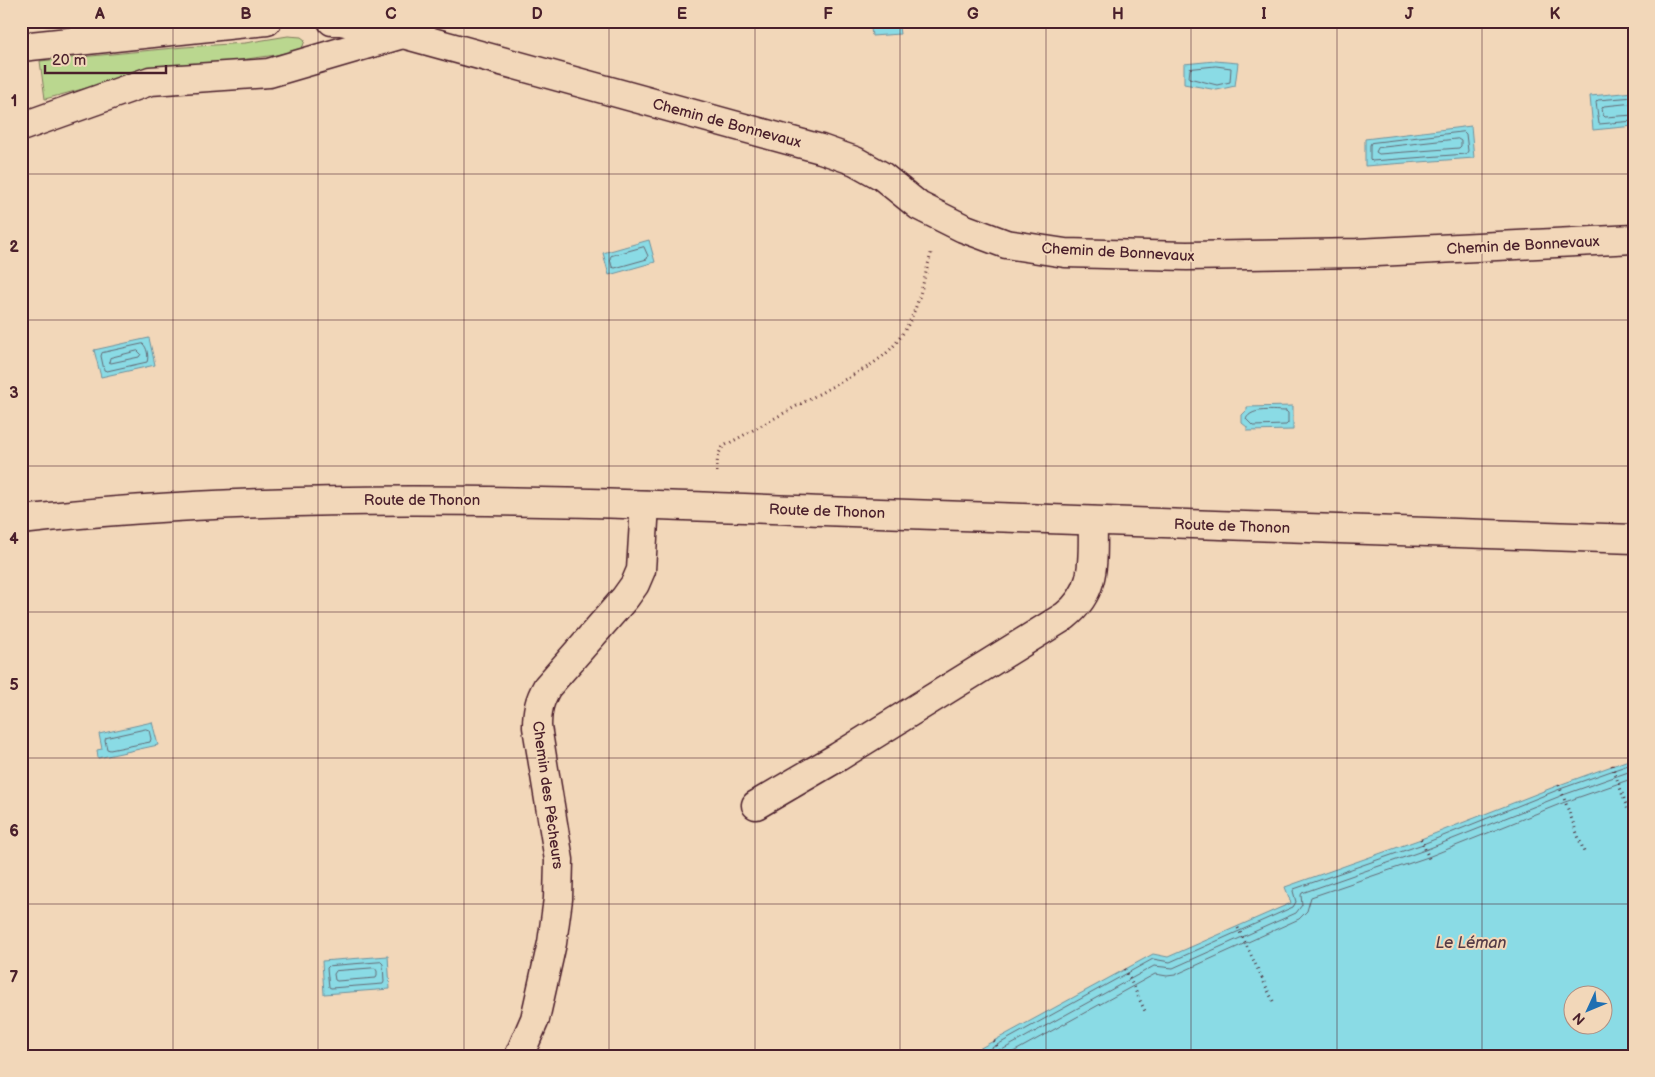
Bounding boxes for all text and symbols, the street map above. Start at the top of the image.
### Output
text: A [94,5,105,24]
text: B [240,5,252,24]
text: C [385,5,397,24]
text: D [531,5,543,24]
text: E [677,5,687,24]
text: F [823,5,833,24]
text: G [967,5,979,24]
text: H [1112,5,1124,24]
text: I [1261,5,1267,24]
text: J [1405,5,1414,24]
text: K [1550,5,1561,24]
scale bar [45,42,166,74]
text: 20 m [52,51,86,70]
text: 1 [11,92,17,111]
street label: Chemin de Bonnevaux [650,94,803,152]
street label: Chemin de Bonnevaux [1446,232,1600,259]
text: 2 [9,238,19,257]
street label: Chemin de Bonnevaux [1041,239,1195,266]
text: 3 [9,384,19,403]
street label: Route de Thonon [364,491,480,510]
street label: Route de Thonon [768,500,886,523]
street label: Route de Thonon [1173,515,1291,538]
text: 4 [9,530,19,549]
text: 5 [9,676,19,695]
street label: Chemin des Pêcheurs [528,720,567,871]
text: 6 [9,822,19,841]
water label: Le Léman [1436,934,1507,953]
text: 7 [10,968,19,987]
north arrow [1562,984,1612,1034]
text: N [1569,1009,1589,1028]

